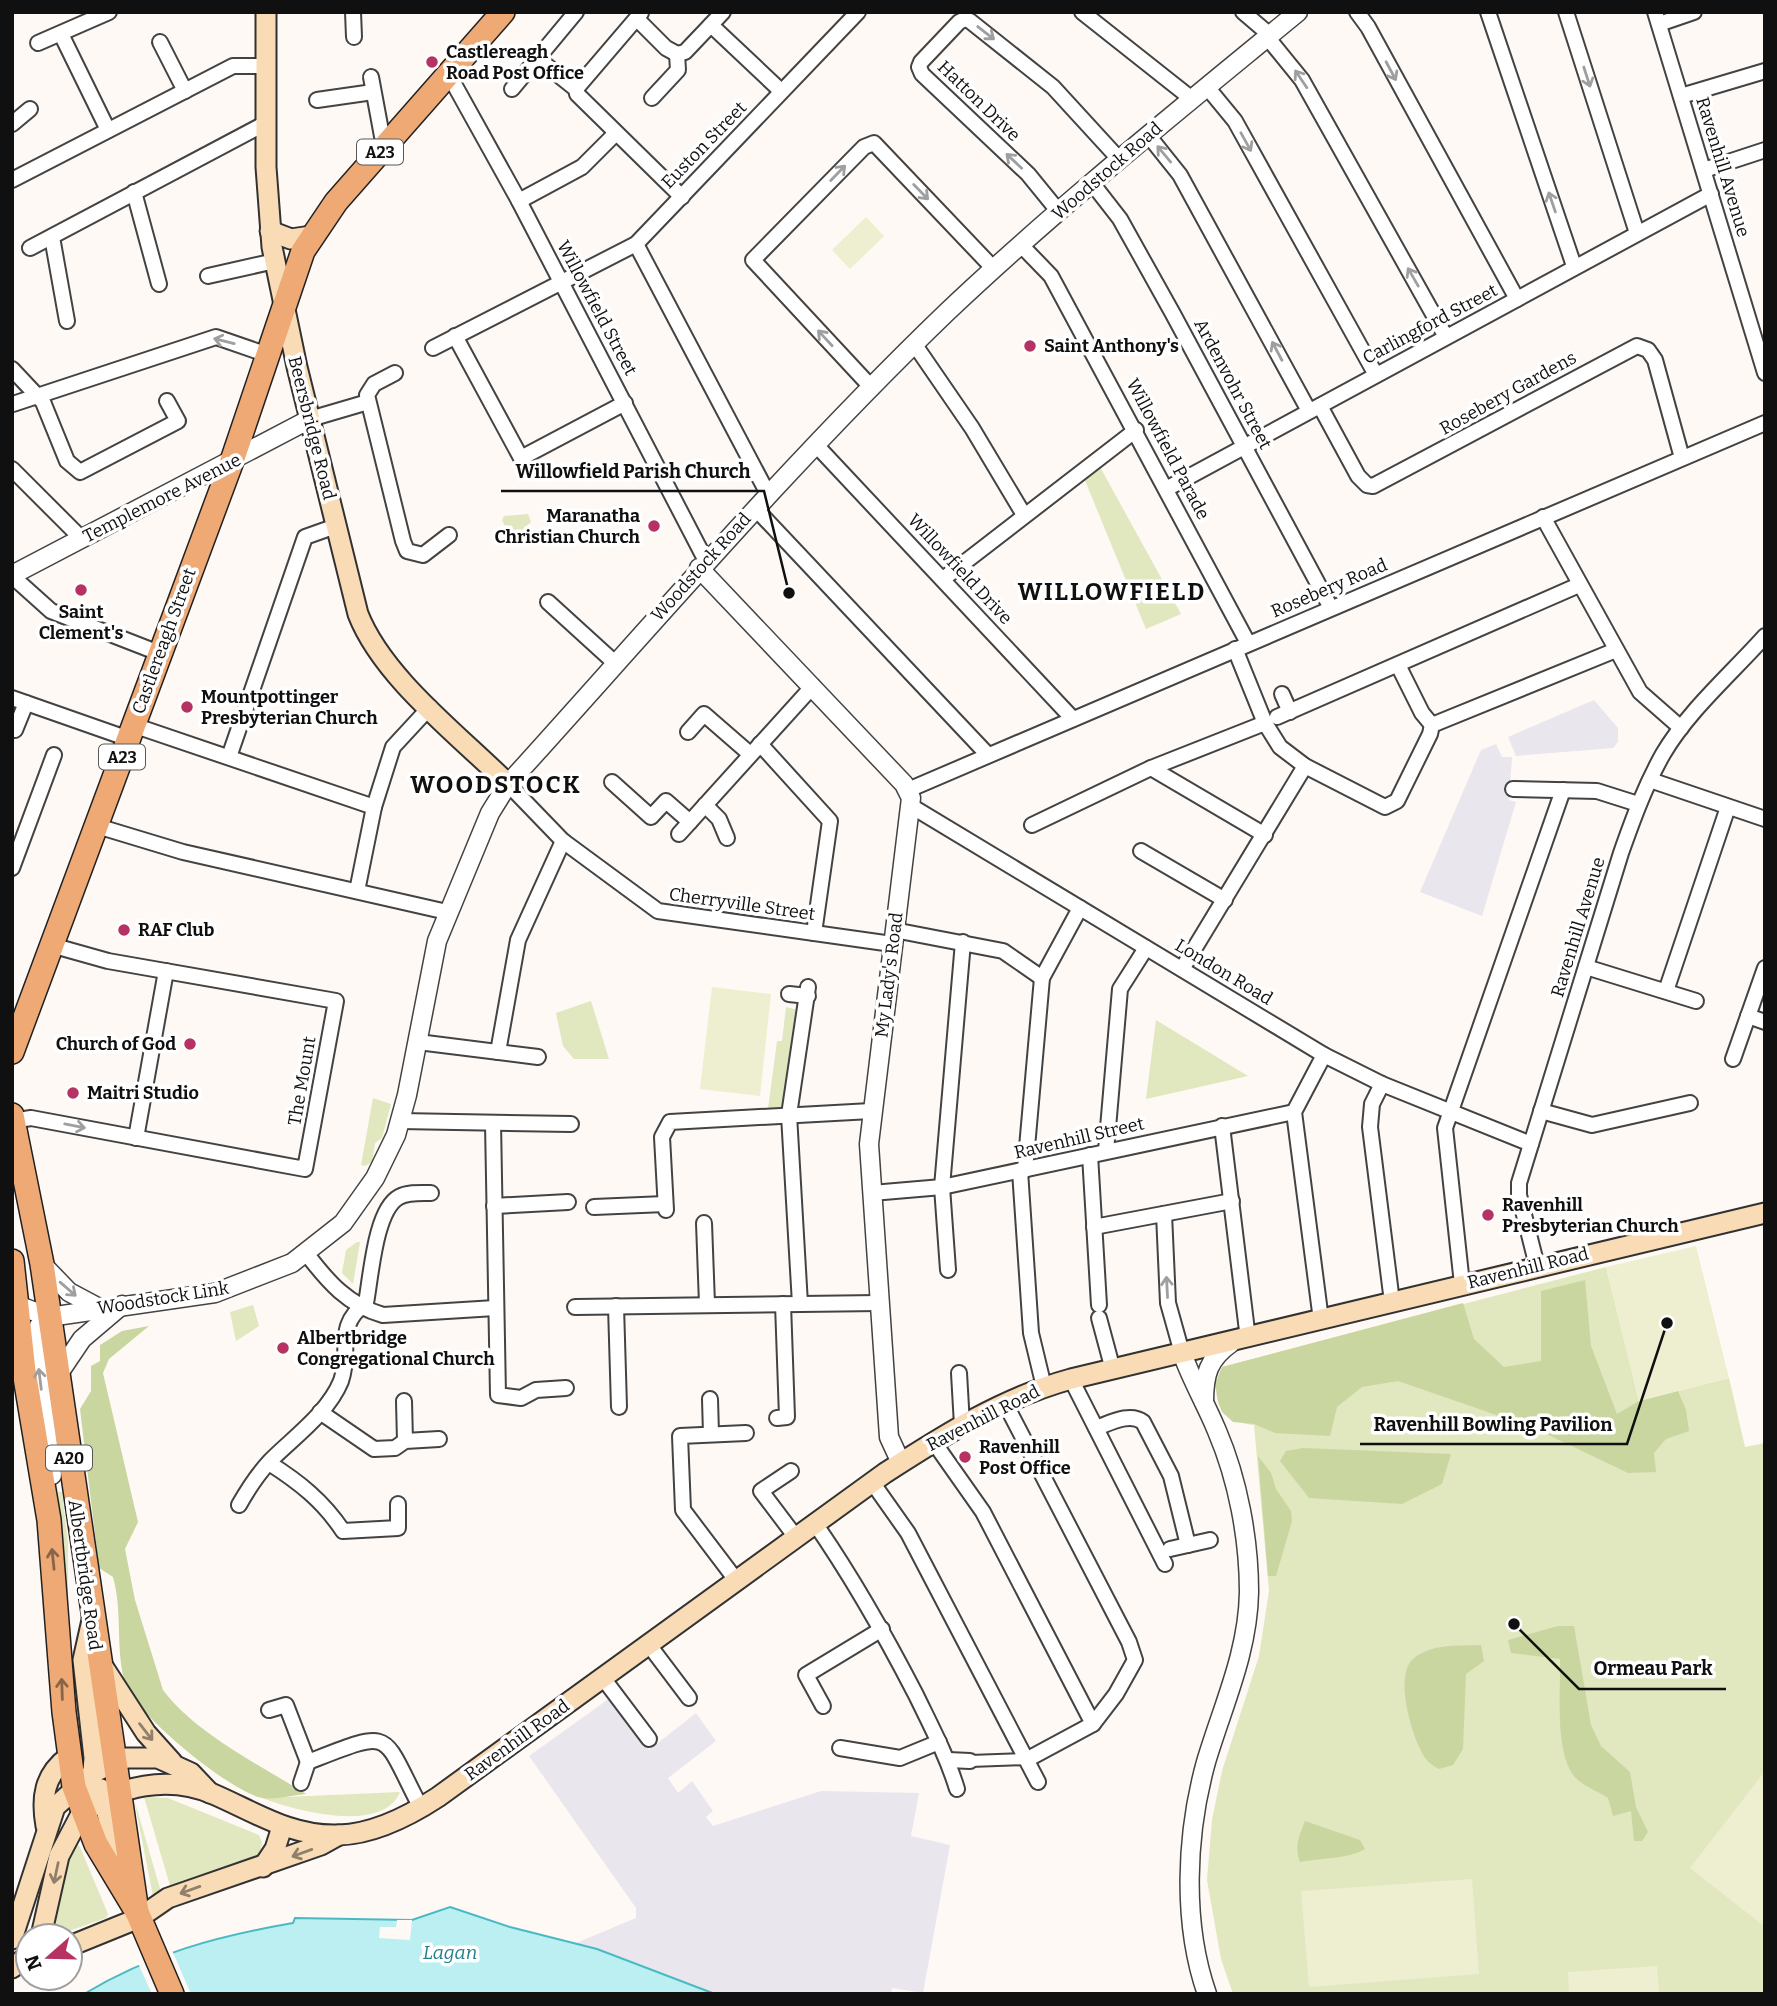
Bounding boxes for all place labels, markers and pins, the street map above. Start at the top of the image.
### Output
place label: Castlereagh Road Post Office [446,41,584,84]
marker: Castlereagh Road Post Office [424,54,440,70]
place label: Saint Anthony's [1044,335,1179,357]
marker: Saint Anthony's [1022,338,1038,354]
callout: Willowfield Parish Church [501,451,764,491]
place label: Maranatha Christian Church [495,505,641,548]
marker: Maranatha Christian Church [646,518,662,534]
marker: Saint Clement's [73,582,89,598]
place label: Saint Clement's [39,601,123,644]
place label: Mountpottinger Presbyterian Church [201,686,378,729]
marker: Mountpottinger Presbyterian Church [179,699,195,715]
place label: RAF Club [138,919,215,941]
marker: RAF Club [116,922,132,938]
place label: Church of God [56,1033,176,1055]
marker: Church of God [182,1036,198,1052]
place label: Maitri Studio [87,1082,199,1104]
marker: Maitri Studio [65,1085,81,1101]
place label: Ravenhill Presbyterian Church [1502,1194,1679,1237]
marker: Ravenhill Presbyterian Church [1480,1207,1496,1223]
place label: Albertbridge Congregational Church [297,1327,495,1370]
marker: Albertbridge Congregational Church [275,1340,291,1356]
callout: Ravenhill Bowling Pavilion [1360,1404,1627,1444]
place label: Ravenhill Post Office [979,1436,1071,1479]
marker: Ravenhill Post Office [957,1449,973,1465]
callout: Ormeau Park [1579,1649,1726,1689]

